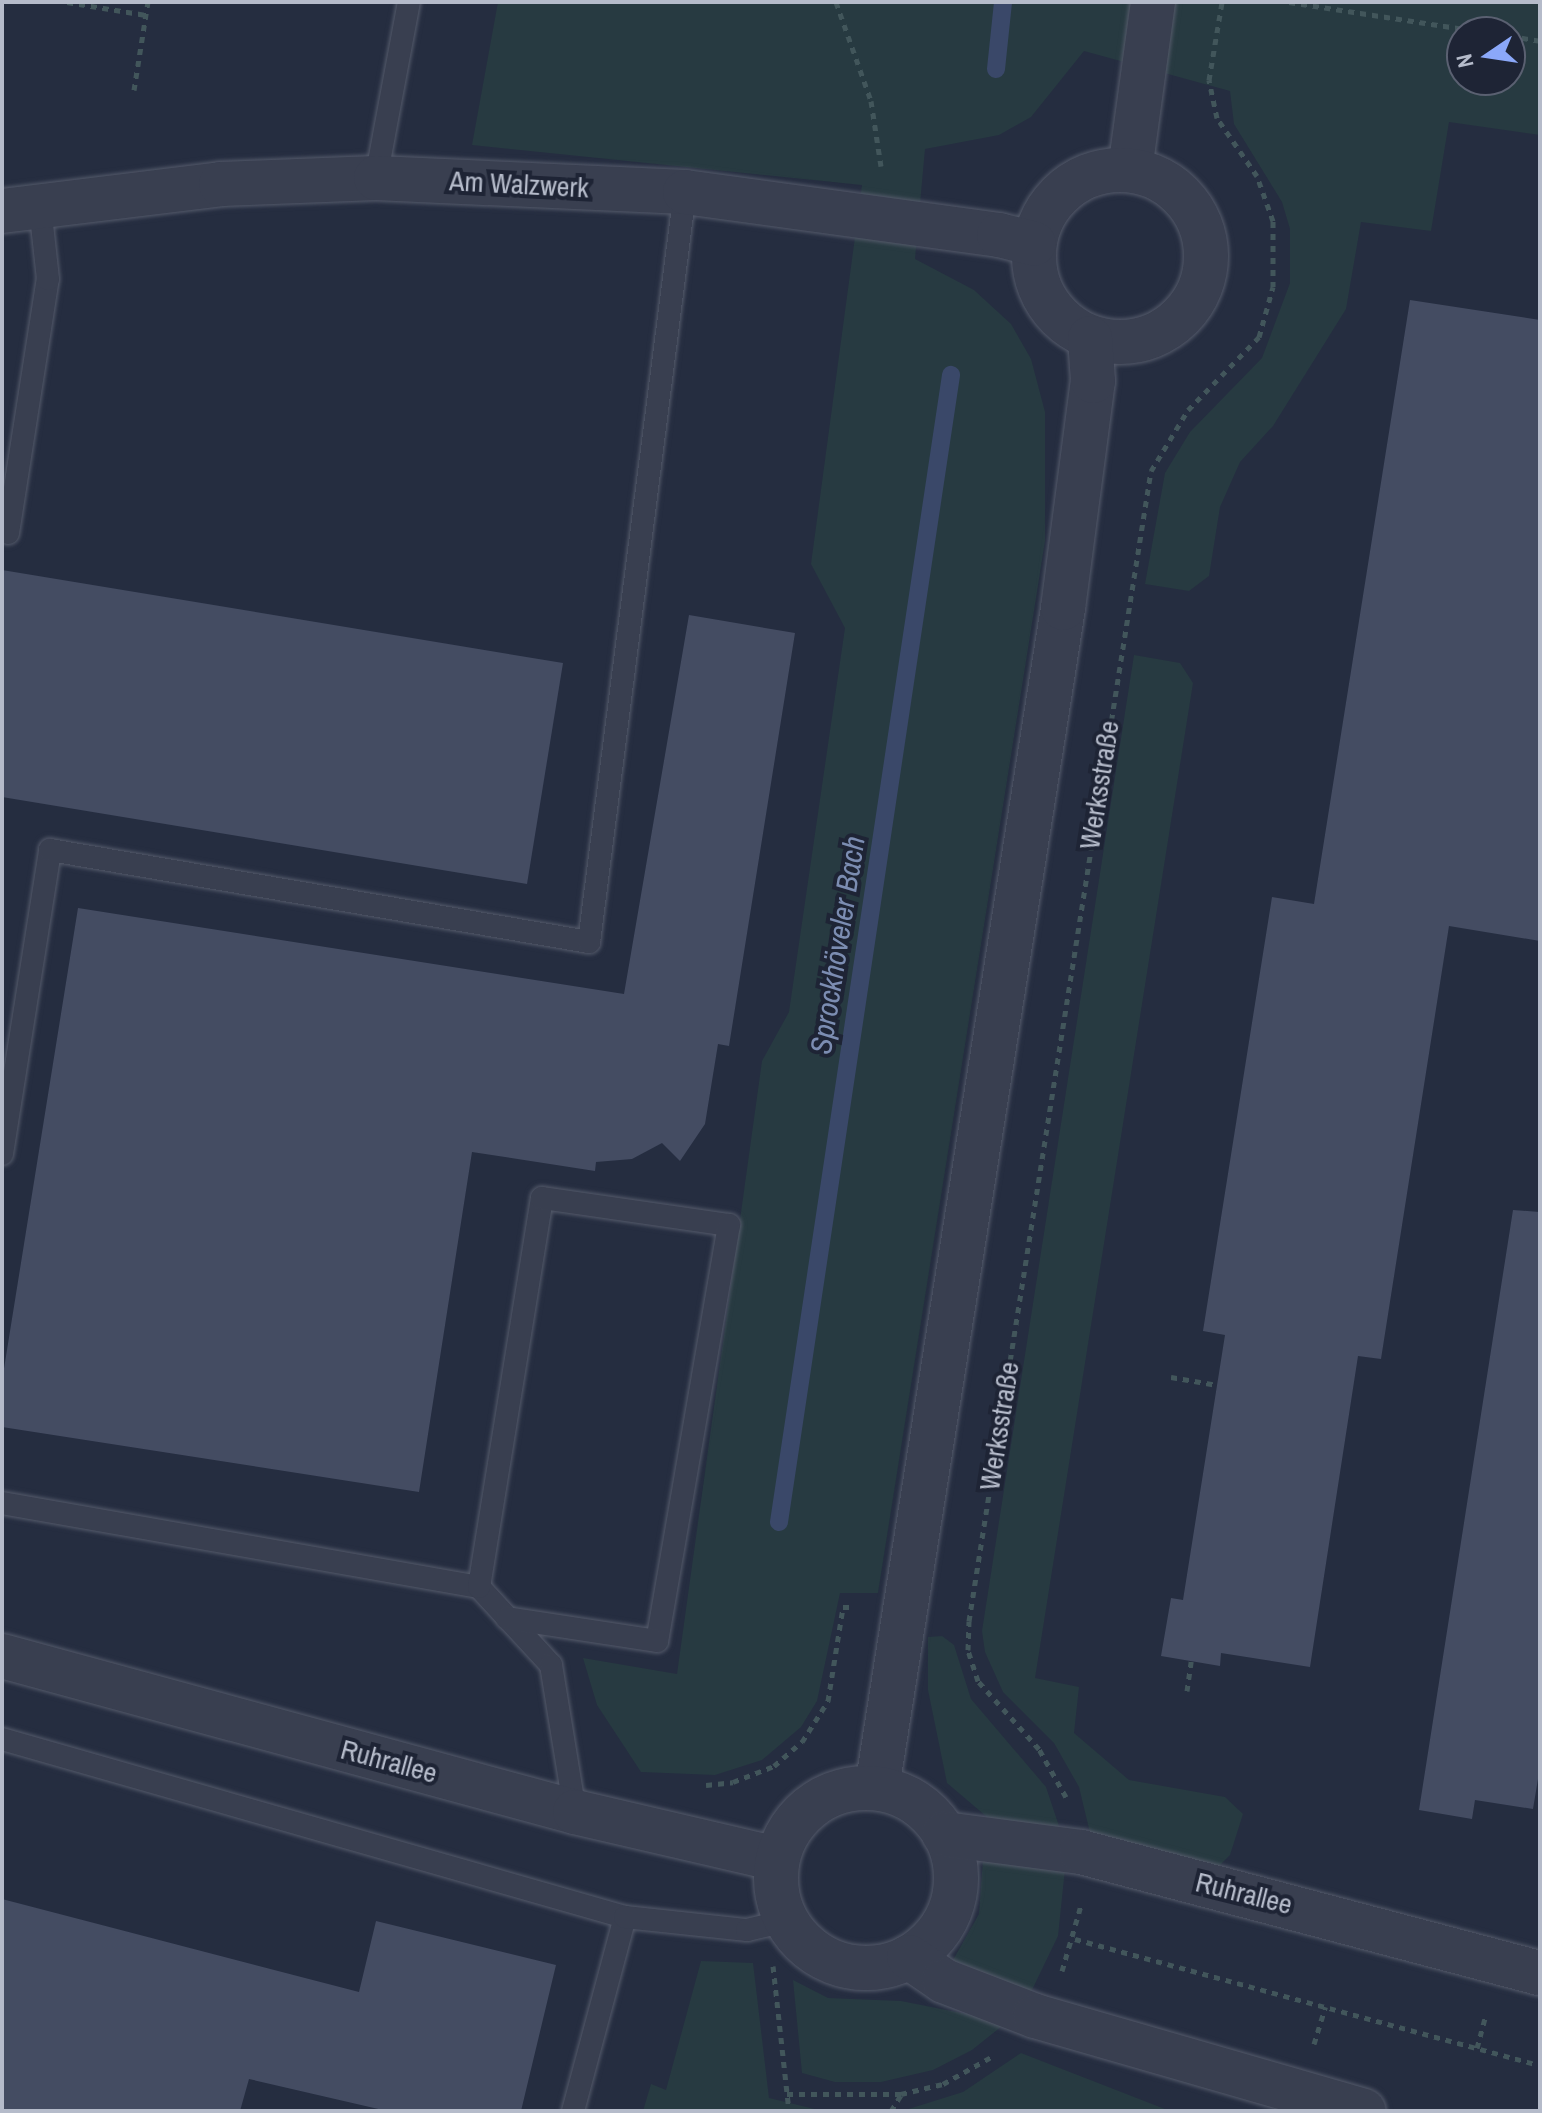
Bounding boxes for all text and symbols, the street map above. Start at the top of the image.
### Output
north arrow [1446,16,1526,96]
text: N [1448,51,1481,71]
street label: Am Walzwerk [448,164,590,204]
street label: Werksstraße [1072,718,1126,852]
water label: Sprockhöveler Bach [802,833,872,1057]
street label: Werksstraße [972,1359,1026,1493]
street label: Ruhrallee [337,1732,441,1790]
street label: Ruhrallee [1192,1865,1296,1921]

